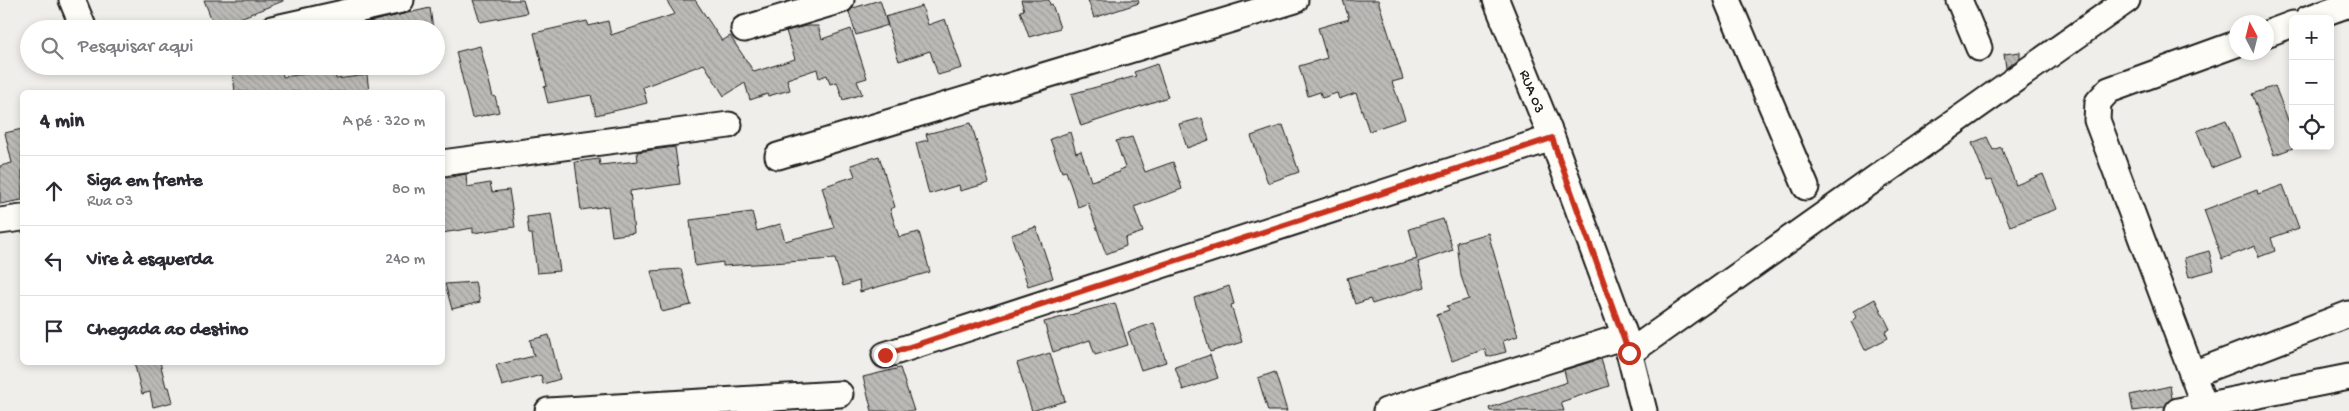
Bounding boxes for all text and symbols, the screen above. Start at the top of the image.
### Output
north arrow [2229,15,2274,60]
map controls [2289,15,2334,150]
button: + [2289,15,2334,60]
search box [20,20,445,75]
icon: search [38,34,66,62]
text: Pesquisar aqui [78,36,193,59]
button: − [2289,60,2334,105]
street label: RUA 03 [1514,67,1548,116]
button: locate [2289,105,2334,150]
text: 4 min [40,110,84,135]
text: A pé · 320 m [343,113,425,132]
text: Siga em frente [87,170,203,193]
icon: ahead [40,177,68,205]
text: 80 m [392,181,425,200]
text: Rua 03 [87,193,133,212]
icon: left [40,247,68,275]
text: Vire à esquerda [87,249,213,272]
text: 240 m [385,251,425,270]
icon: arrive [40,317,68,345]
text: Chegada ao destino [87,319,248,342]
route start [1618,342,1641,365]
route end [874,344,897,367]

